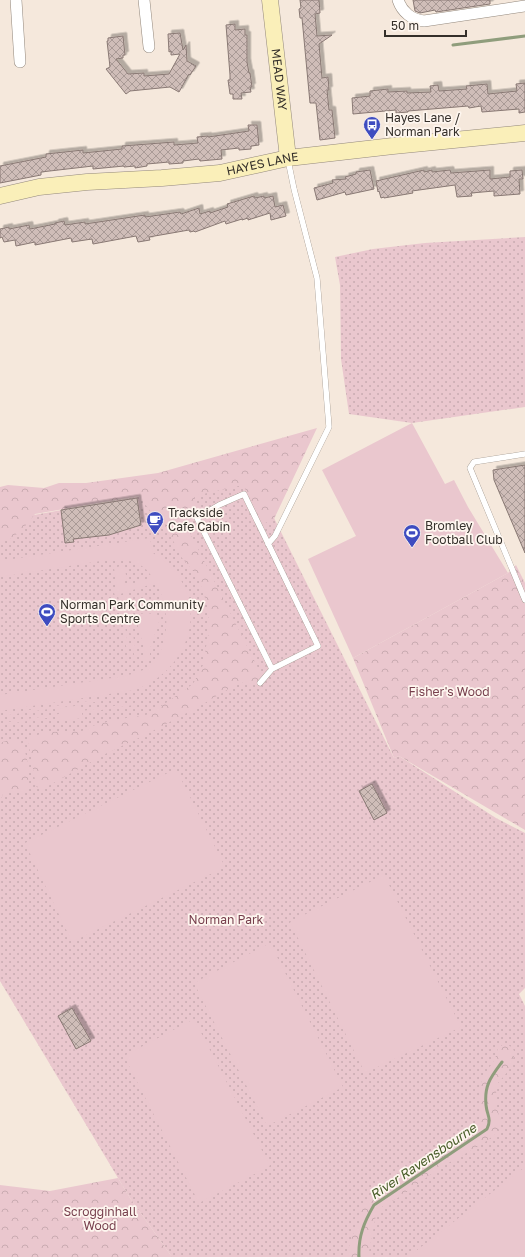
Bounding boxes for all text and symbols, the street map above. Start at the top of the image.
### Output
scale bar [385,12,466,38]
text: 50 m [391,18,419,33]
street label: MEAD WAY [269,48,291,112]
place label: Hayes Lane / Norman Park [385,110,461,139]
bus stop icon: Hayes Lane / Norman Park [362,115,382,140]
street label: HAYES LANE [225,149,299,178]
place label: Trackside Cafe Cabin [168,505,230,534]
cafe icon: Trackside Cafe Cabin [145,510,165,535]
place label: Bromley Football Club [425,518,503,547]
sports icon: Bromley Football Club [402,523,422,548]
place label: Norman Park Community Sports Centre [60,597,204,626]
sports icon: Norman Park Community Sports Centre [37,602,57,627]
park label: Fisher's Wood [408,684,490,699]
park label: Norman Park [189,912,264,927]
water label: River Ravensbourne [367,1119,480,1203]
park label: Scrogginhall Wood [63,1204,137,1233]

